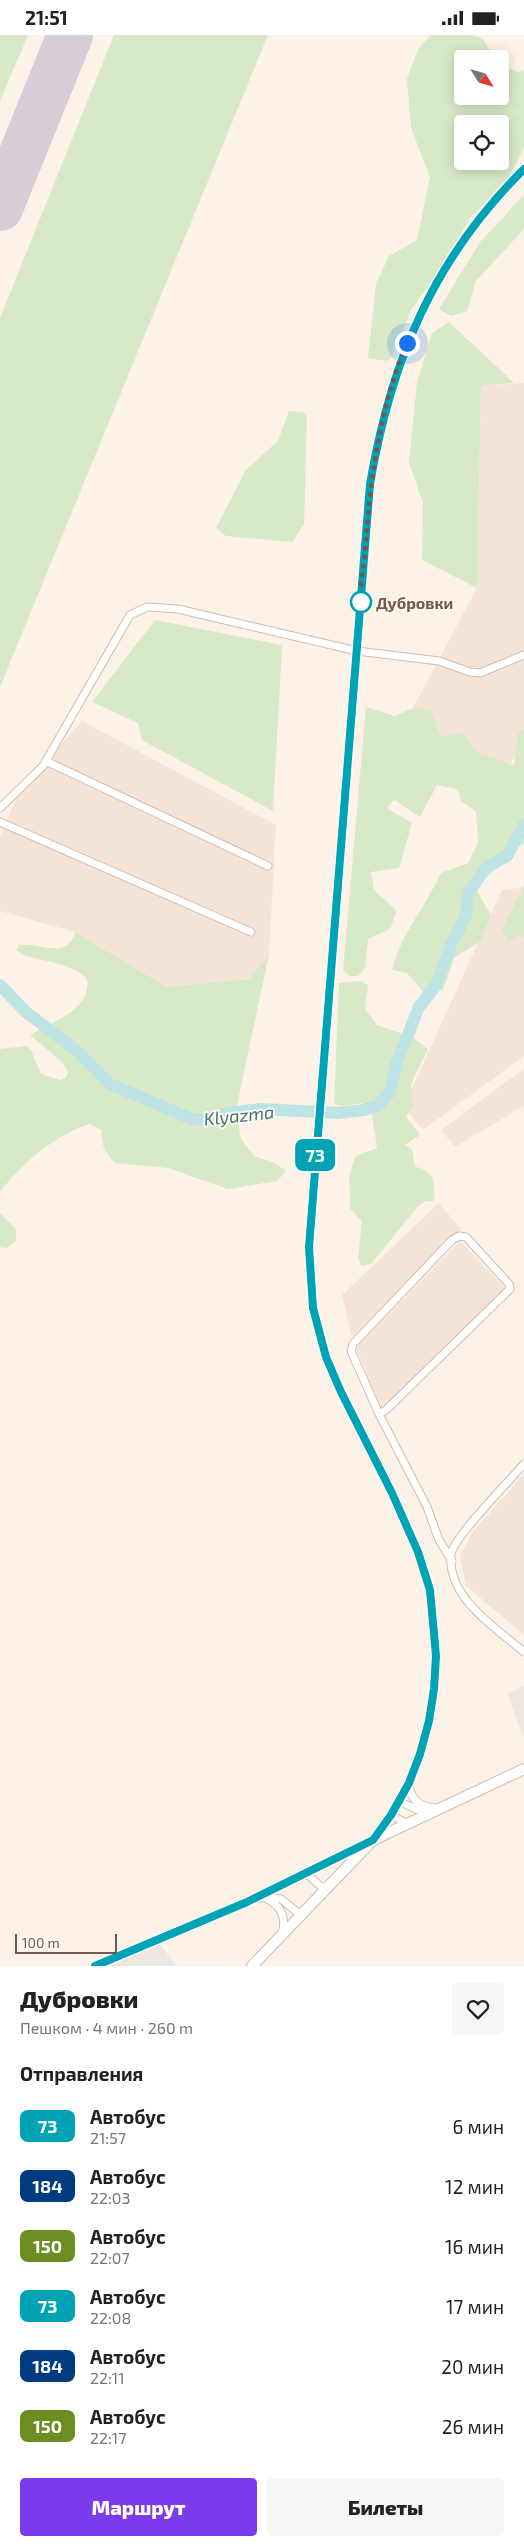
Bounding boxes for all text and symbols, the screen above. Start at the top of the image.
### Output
text: 21:51 [25,6,68,29]
north arrow [454,50,509,105]
map controls [454,50,509,170]
button: locate [454,115,509,170]
your location [395,331,420,356]
marker: Дубровки [350,591,372,613]
place label: Дубровки [376,593,453,612]
water label: Klyazma [203,1100,275,1130]
line badge: 73 [292,1139,338,1171]
text: 73 [305,1144,325,1166]
scale bar [15,1931,118,1954]
text: 100 m [22,1934,60,1951]
button: heart [452,1983,504,2035]
text: Дубровки [20,1984,139,2013]
text: Пешком · 4 мин · 260 m [20,2018,193,2037]
text: Отправления [20,2062,143,2085]
text: Автобус [90,2105,166,2128]
text: 73 [38,2115,57,2137]
text: 6 мин [452,2115,504,2138]
text: 21:57 [90,2128,126,2147]
text: Автобус [90,2165,166,2188]
text: 184 [32,2175,63,2197]
text: 12 мин [445,2175,504,2198]
text: 22:03 [90,2188,130,2207]
text: Автобус [90,2225,166,2248]
text: 150 [33,2235,62,2257]
text: 16 мин [445,2235,504,2258]
text: 22:07 [90,2248,130,2267]
text: Автобус [90,2285,166,2308]
text: 73 [38,2295,57,2317]
text: 17 мин [446,2295,504,2318]
text: 22:08 [90,2308,131,2327]
text: Автобус [90,2345,166,2368]
text: 184 [32,2355,63,2377]
text: 20 мин [441,2355,504,2378]
text: 22:11 [90,2368,125,2387]
text: Автобус [90,2405,166,2428]
text: 150 [33,2415,62,2437]
text: 26 мин [442,2415,504,2438]
text: 22:17 [90,2428,126,2447]
button: Маршрут [20,2478,257,2536]
button: Билеты [267,2478,504,2536]

